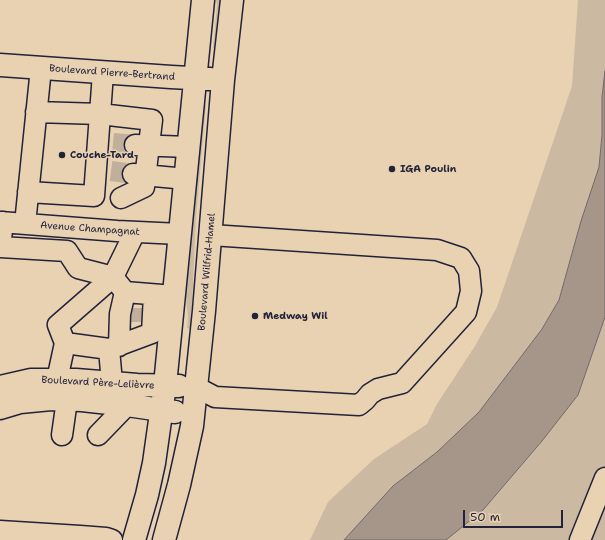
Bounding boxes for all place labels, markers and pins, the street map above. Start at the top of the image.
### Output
place label: Couche-Tard [70,149,134,161]
marker: Couche-Tard [57,150,67,160]
place label: IGA Poulin [400,163,456,175]
marker: IGA Poulin [387,164,397,174]
place label: Medway Wil [263,310,328,322]
marker: Medway Wil [250,311,260,321]

